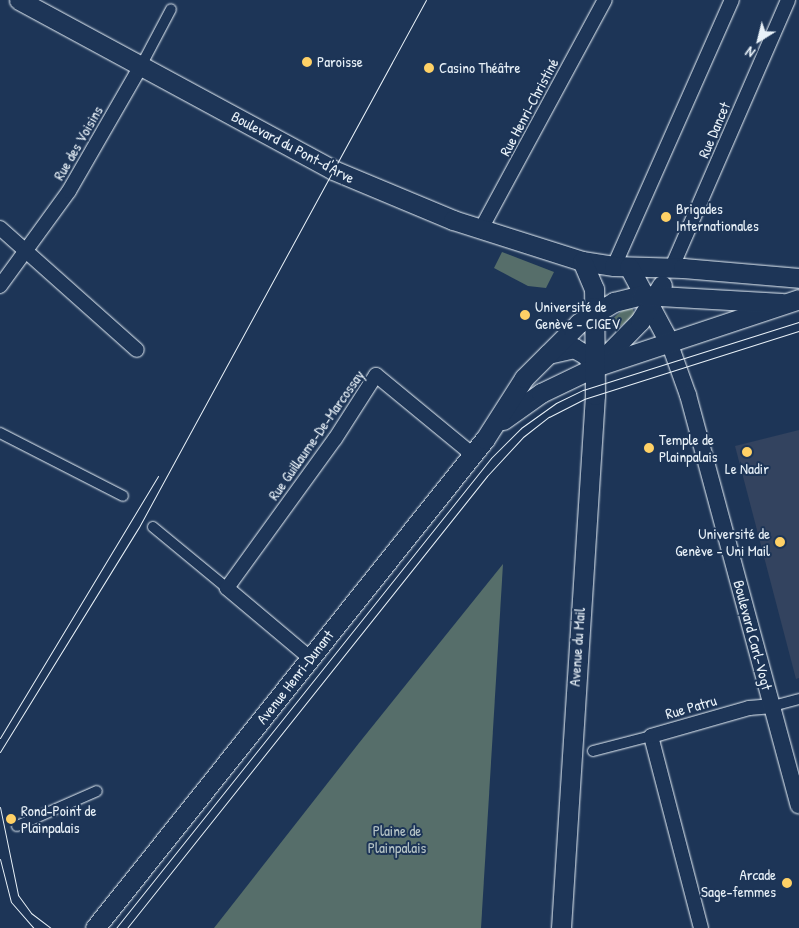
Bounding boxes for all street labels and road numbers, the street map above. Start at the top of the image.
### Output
street label: Rue Henri-Christiné [496,55,562,159]
street label: Rue Dancet [694,99,734,161]
street label: Rue des Voisins [50,103,106,183]
street label: Boulevard du Pont-d'Arve [229,107,357,187]
street label: Rue Guillaume-De-Marcossay [264,366,368,504]
street label: Boulevard Carl-Vogt [730,578,776,692]
street label: Avenue du Mail [565,607,589,687]
street label: Avenue Henri-Dunant [253,626,337,728]
street label: Rue Patru [663,691,719,723]

